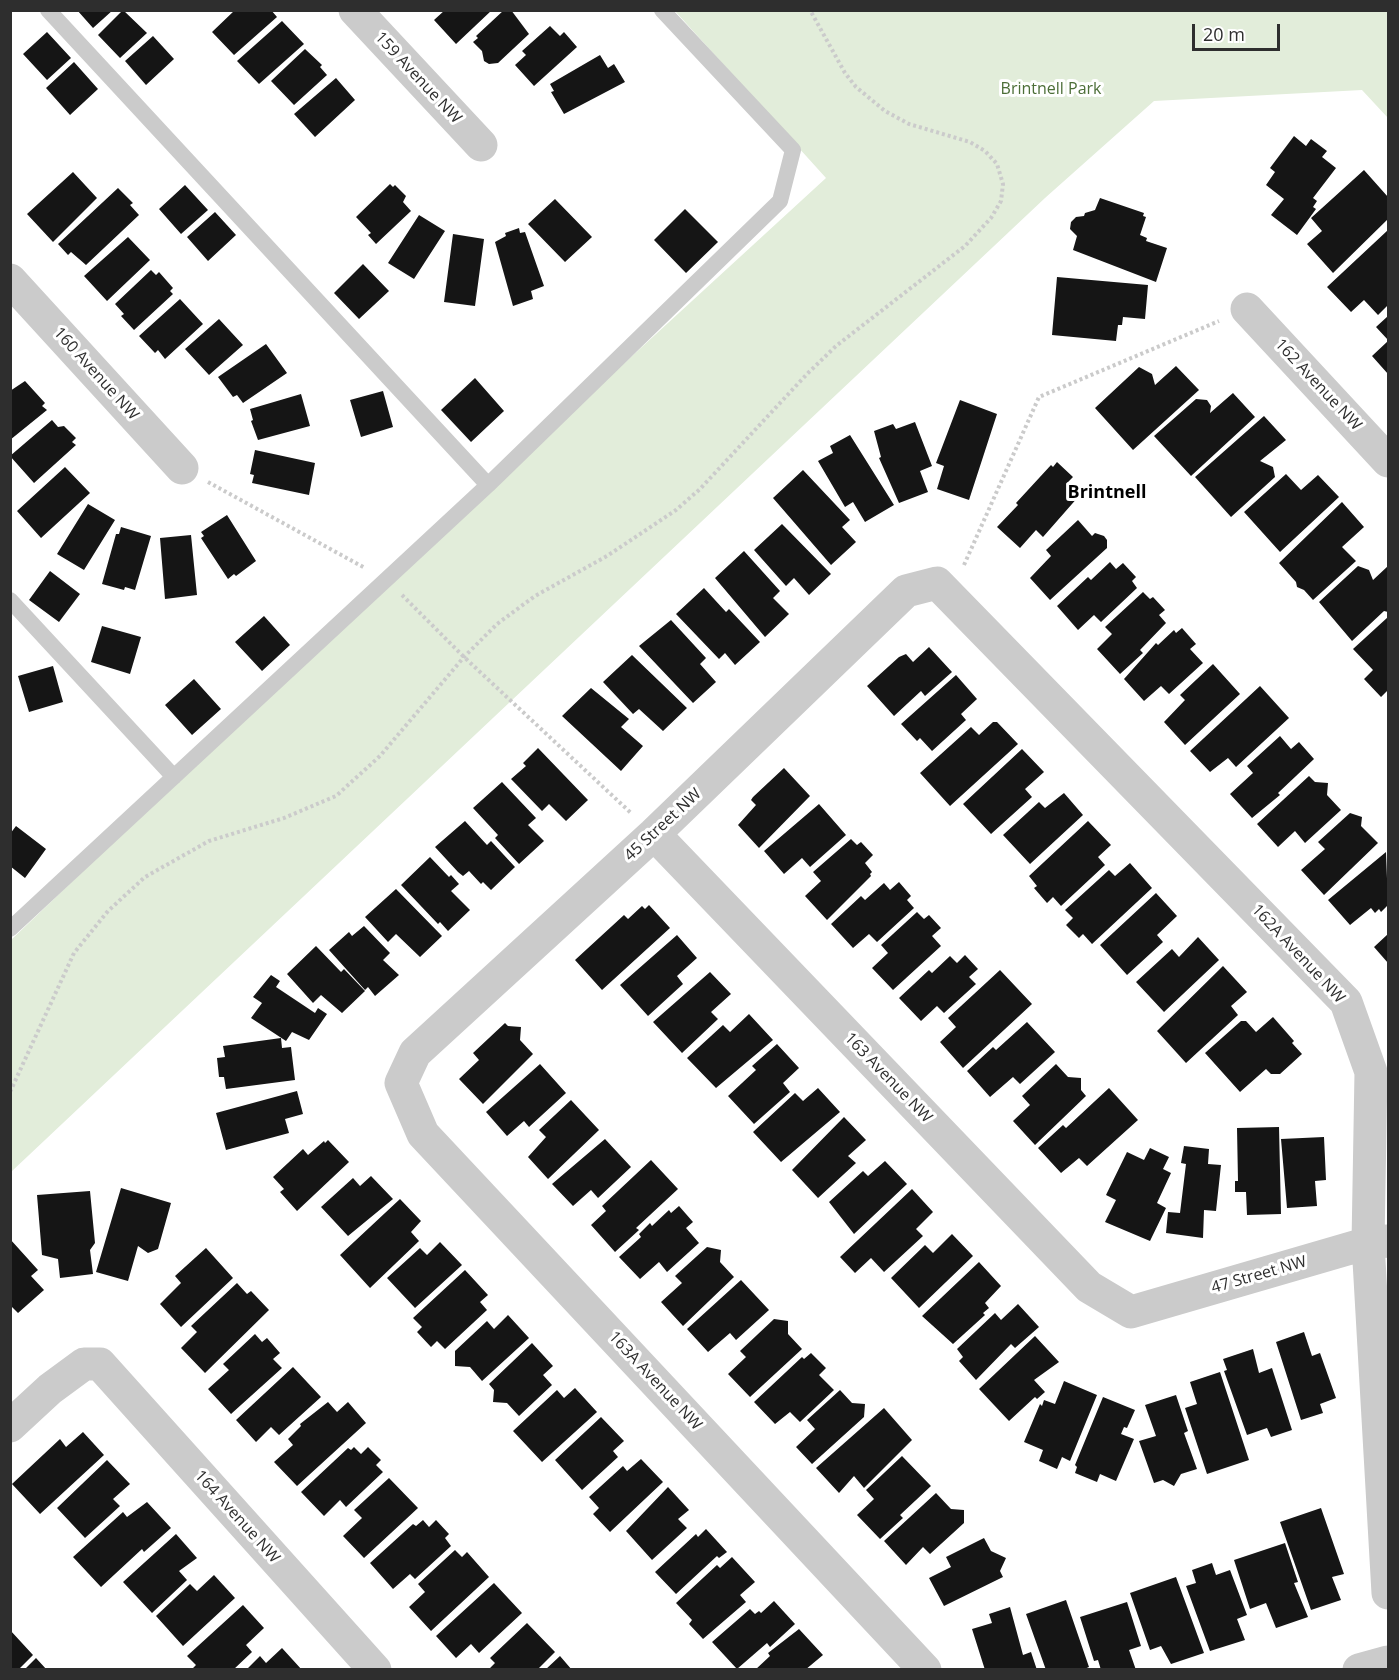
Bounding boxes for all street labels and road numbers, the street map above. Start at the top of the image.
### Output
street label: 159 Avenue NW [371,28,465,128]
street label: 160 Avenue NW [49,324,143,424]
street label: 162 Avenue NW [1271,335,1365,435]
street label: 45 Street NW [621,785,705,865]
street label: 162A Avenue NW [1247,901,1349,1007]
street label: 163 Avenue NW [840,1029,936,1127]
street label: 47 Street NW [1209,1252,1309,1298]
street label: 163A Avenue NW [604,1328,706,1434]
street label: 164 Avenue NW [190,1467,284,1567]

